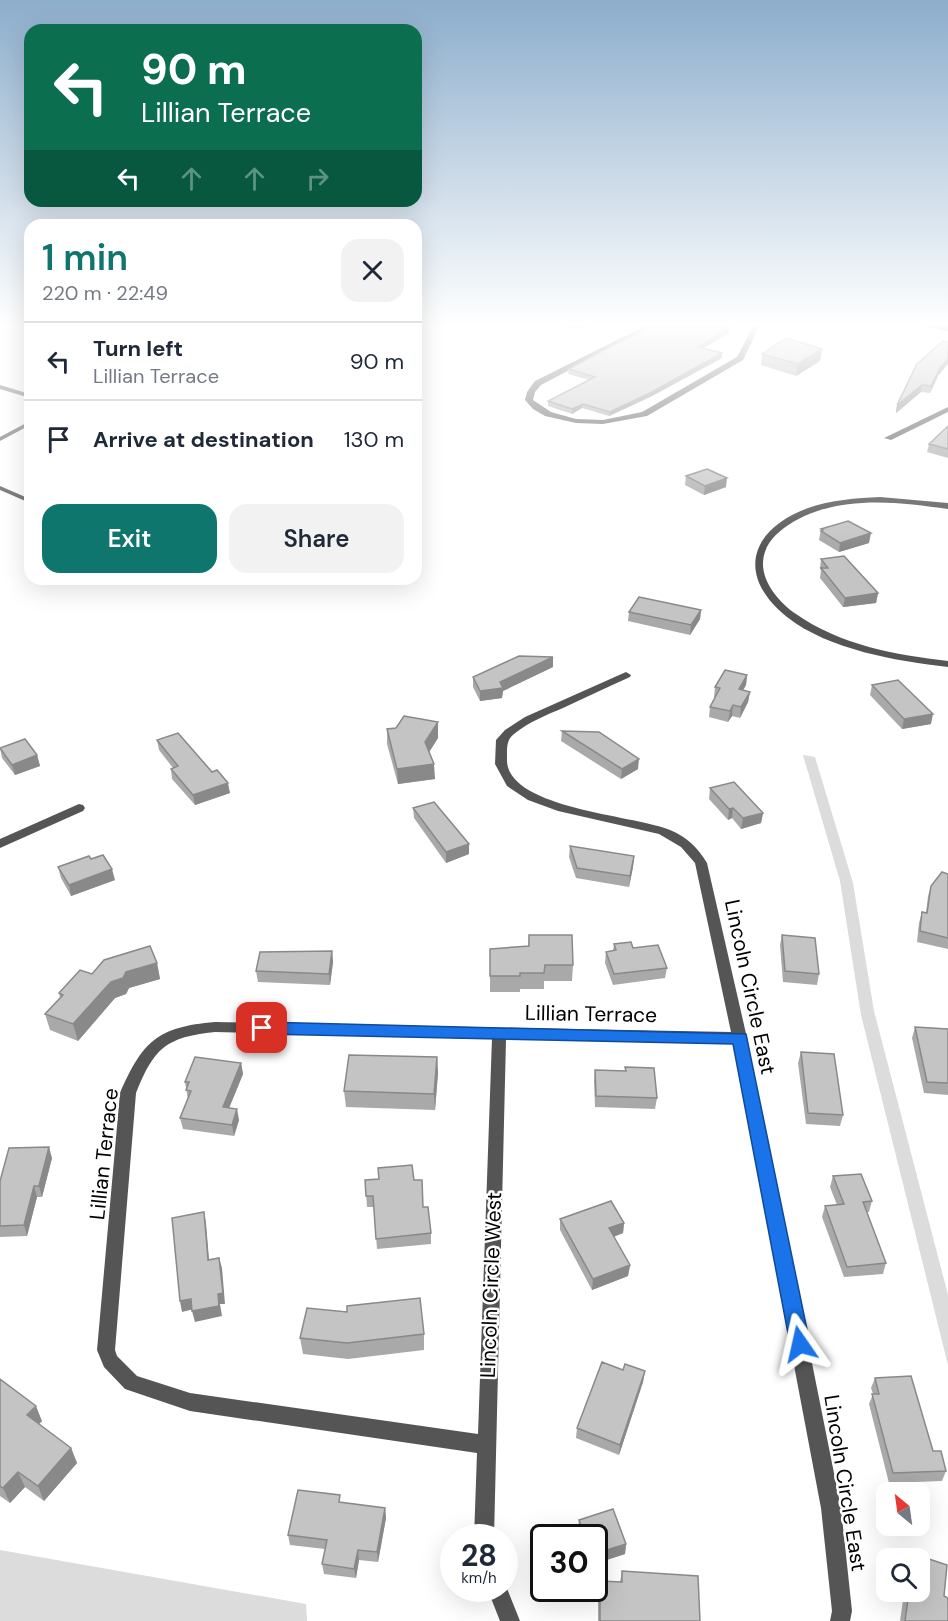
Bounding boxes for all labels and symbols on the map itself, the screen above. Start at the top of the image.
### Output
street label: Lincoln Circle East [718,897,782,1077]
street label: Lillian Terrace [525,999,657,1029]
pin [236,1002,287,1053]
street label: Lillian Terrace [83,1087,125,1221]
street label: Lincoln Circle West [474,1192,508,1378]
position arrow [768,1312,832,1376]
street label: Lincoln Circle East [817,1393,873,1573]
north arrow [876,1482,930,1536]
speed limit sign: 30 [530,1524,608,1602]

